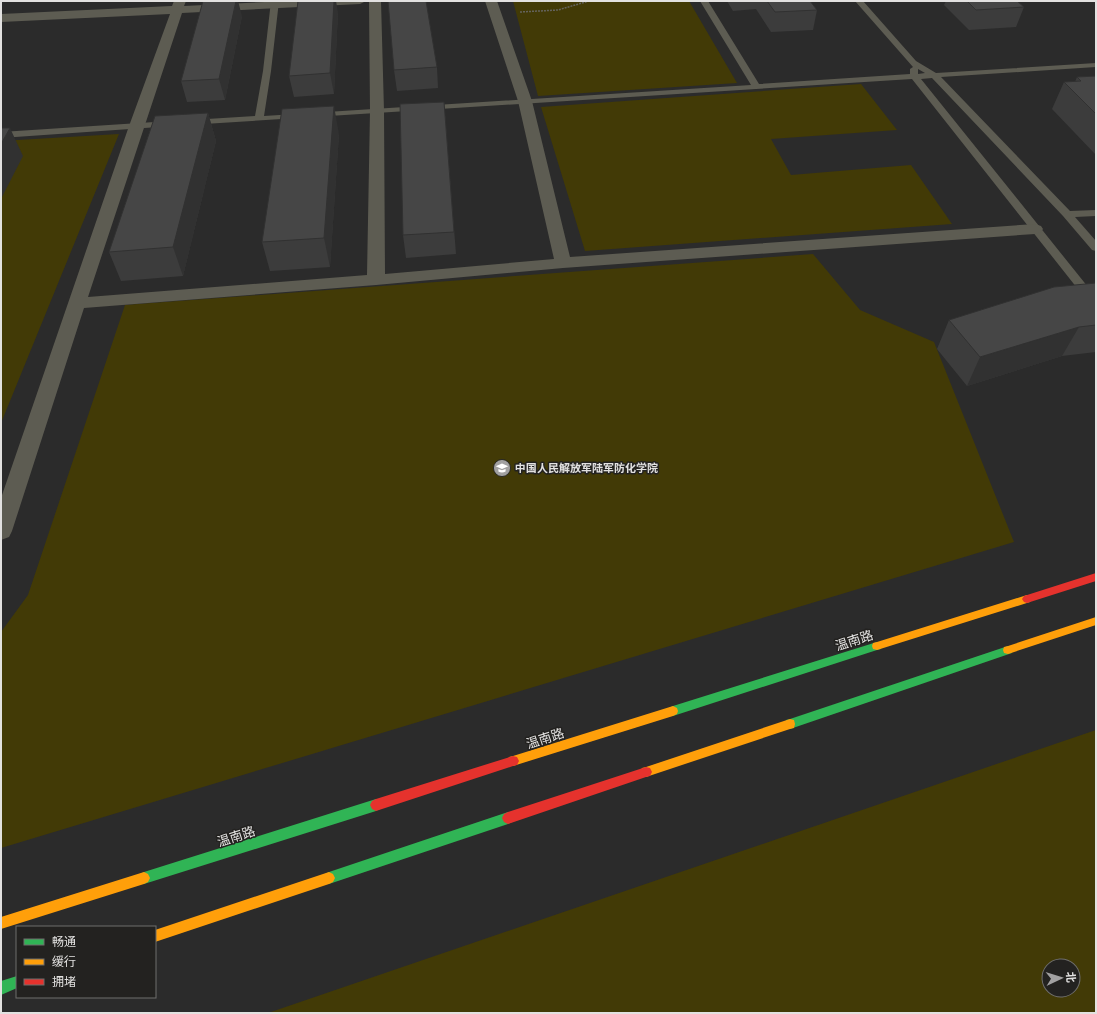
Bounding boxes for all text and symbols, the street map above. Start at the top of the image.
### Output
school or university icon: 中国人民解放军陆军防化学院 [492,458,512,478]
place label: 中国人民解放军陆军防化学院 [515,461,658,475]
street label: 温南路 [833,626,875,654]
street label: 温南路 [524,724,566,752]
street label: 温南路 [215,822,257,850]
legend [16,926,156,998]
text: 畅通 [52,934,76,949]
text: 缓行 [52,954,76,969]
north arrow [1041,958,1081,998]
text: 北 [1064,971,1078,983]
text: 拥堵 [52,974,76,989]

